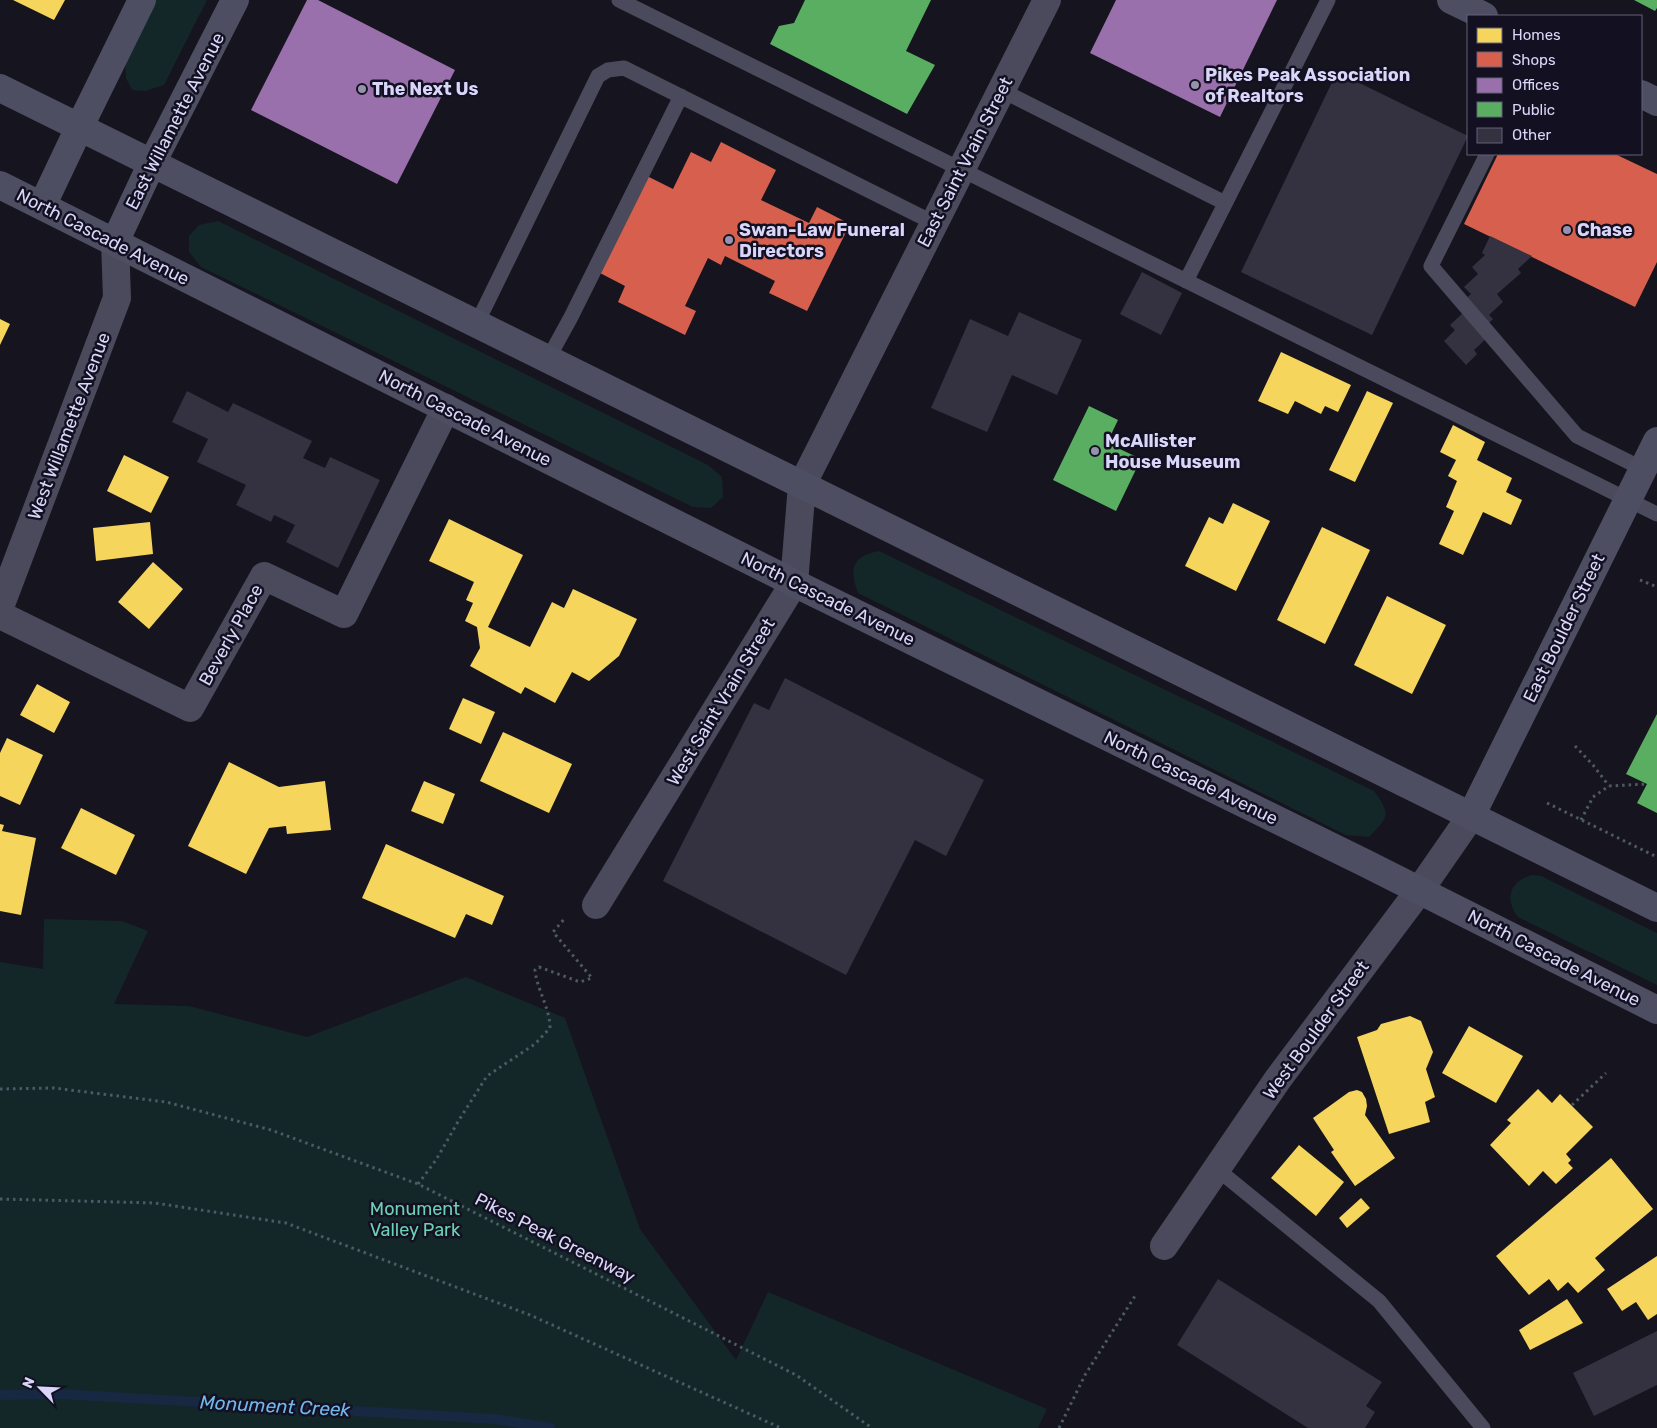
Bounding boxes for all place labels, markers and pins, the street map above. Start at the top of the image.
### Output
place label: Pikes Peak Association of Realtors [1205,64,1410,107]
place label: The Next Us [372,78,478,100]
marker: Pikes Peak Association of Realtors [1189,79,1201,91]
marker: The Next Us [356,83,368,95]
place label: Swan-Law Funeral Directors [739,219,905,262]
place label: Chase [1577,219,1633,241]
marker: Chase [1561,224,1573,236]
marker: Swan-Law Funeral Directors [723,234,735,246]
place label: McAllister House Museum [1105,430,1241,473]
marker: McAllister House Museum [1089,445,1101,457]

